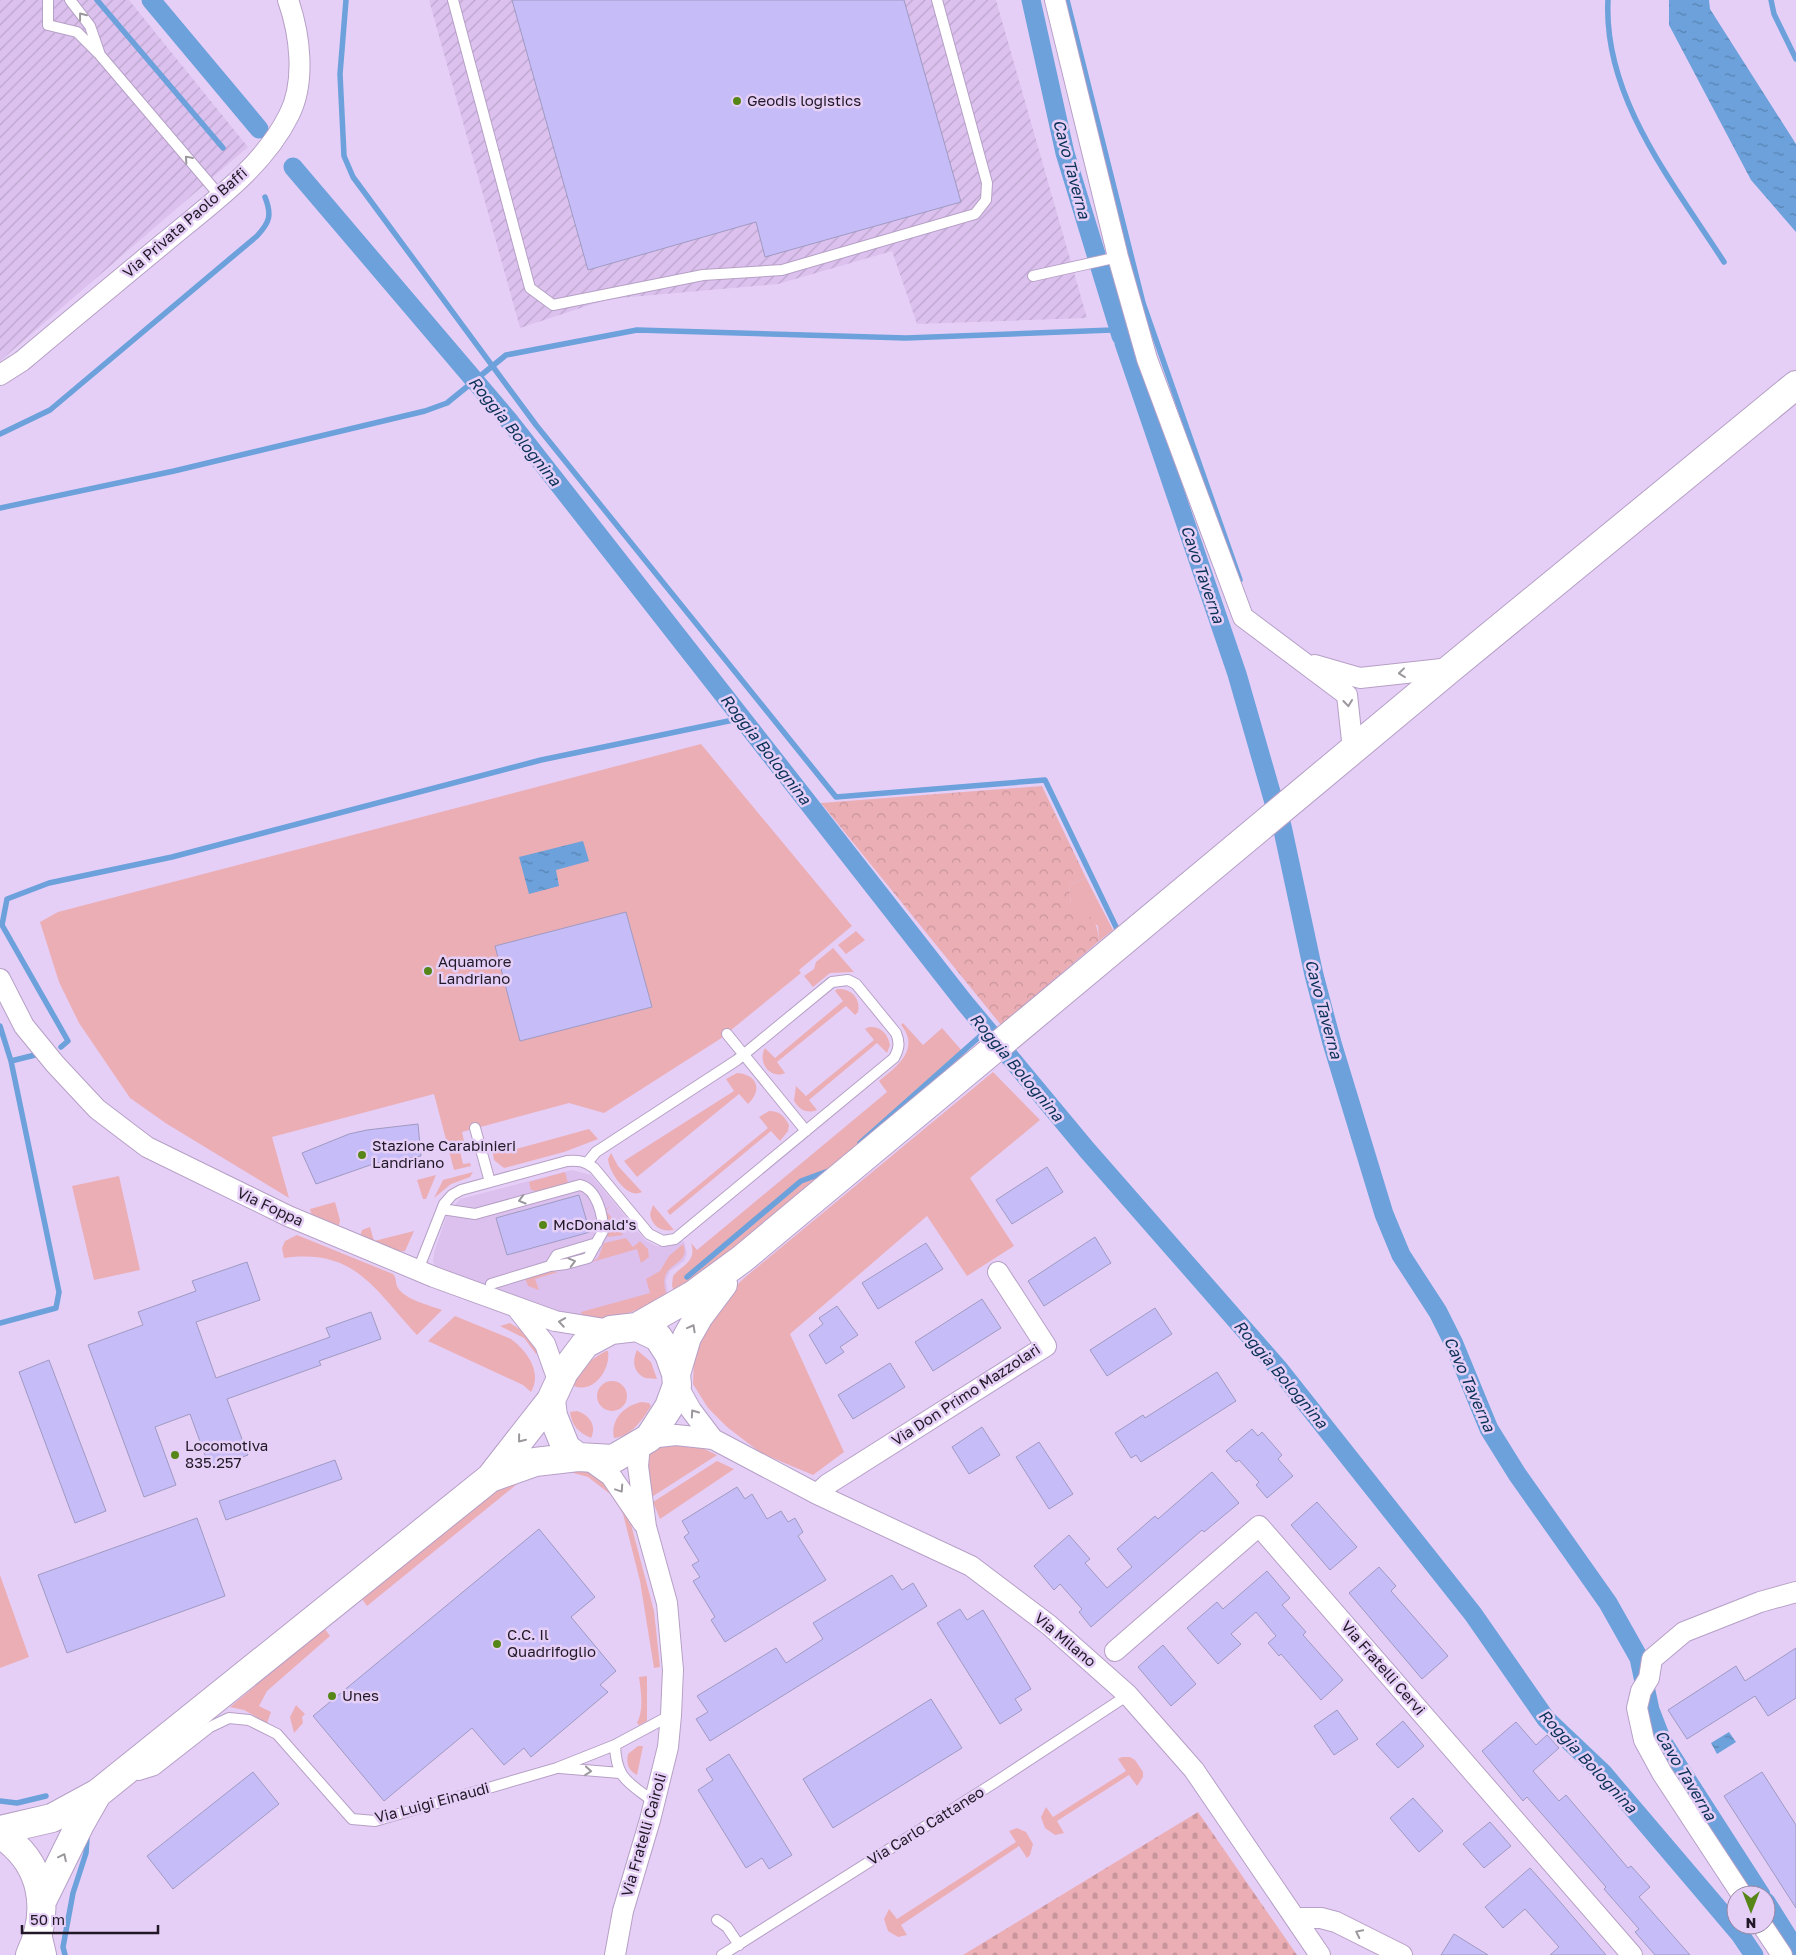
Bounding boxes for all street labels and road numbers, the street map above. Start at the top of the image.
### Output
street label: Via Privata Paolo Baffi [119,163,250,281]
street label: Via Foppa [234,1183,306,1229]
street label: Via Don Primo Mazzolari [888,1339,1043,1449]
street label: Via Milano [1031,1608,1100,1670]
street label: Via Fratelli Cervi [1338,1617,1430,1718]
street label: Via Fratelli Cairoli [617,1771,669,1899]
street label: Via Luigi Einaudi [373,1778,491,1826]
street label: Via Carlo Cattaneo [864,1782,987,1868]

